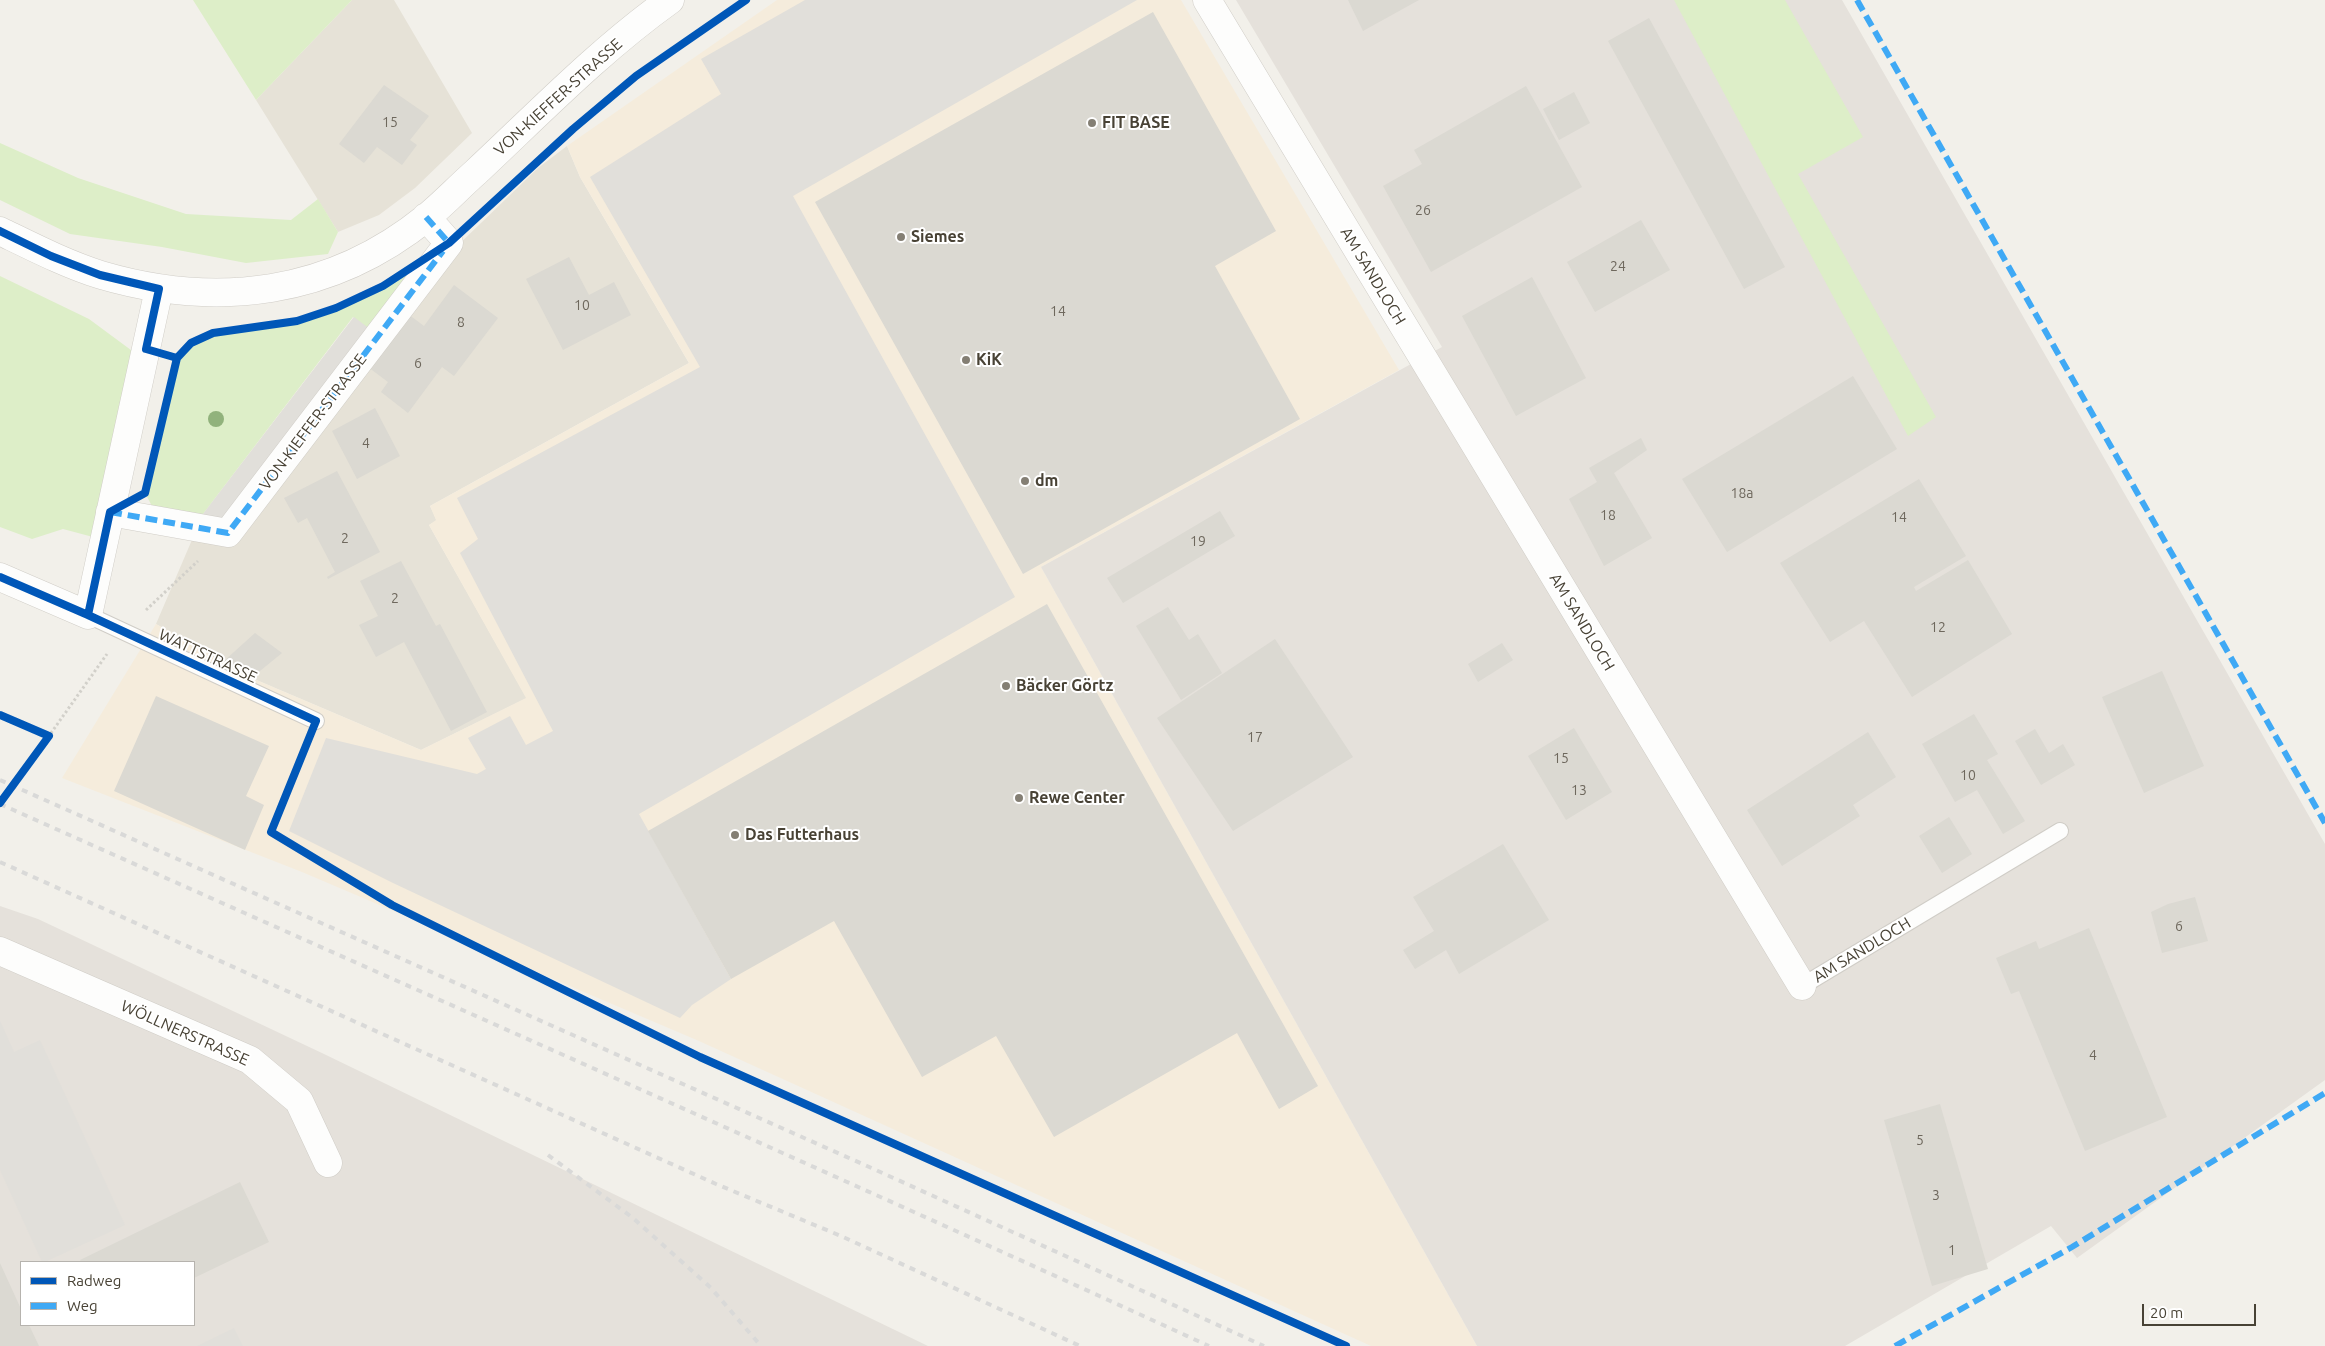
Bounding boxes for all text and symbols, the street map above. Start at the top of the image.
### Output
street label: VON-KIEFFER-STRASSE [490,34,626,160]
place label: FIT BASE [1102,113,1170,133]
house number: 15 [382,114,398,130]
marker: FIT BASE [1086,117,1098,129]
house number: 26 [1415,202,1431,218]
street label: AM SANDLOCH [1336,224,1410,328]
place label: Siemes [911,227,964,247]
marker: Siemes [895,231,907,243]
house number: 24 [1610,258,1626,274]
house number: 10 [574,297,590,313]
house number: 14 [1050,303,1066,319]
house number: 8 [457,314,465,330]
street label: VON-KIEFFER-STRASSE [255,350,371,494]
place label: KiK [976,350,1002,370]
marker: KiK [960,354,972,366]
house number: 6 [414,355,422,371]
house number: 4 [362,435,370,451]
place label: dm [1035,471,1058,491]
marker: dm [1019,475,1031,487]
house number: 18a [1731,485,1753,501]
house number: 18 [1600,507,1616,523]
house number: 14 [1891,509,1907,525]
house number: 2 [341,530,349,546]
house number: 19 [1190,533,1206,549]
street label: AM SANDLOCH [1545,570,1619,674]
house number: 2 [391,590,399,606]
house number: 12 [1930,619,1946,635]
street label: WATTSTRASSE [156,625,260,687]
place label: Bäcker Görtz [1016,676,1113,696]
marker: Bäcker Görtz [1000,680,1012,692]
house number: 17 [1247,729,1263,745]
house number: 15 [1553,750,1569,766]
house number: 10 [1960,767,1976,783]
house number: 13 [1571,782,1587,798]
place label: Rewe Center [1029,788,1125,808]
marker: Rewe Center [1013,792,1025,804]
place label: Das Futterhaus [745,825,859,845]
marker: Das Futterhaus [729,829,741,841]
street label: AM SANDLOCH [1810,913,1914,987]
house number: 6 [2175,918,2183,934]
street label: WÖLLNERSTRASSE [118,996,252,1070]
house number: 4 [2089,1047,2097,1063]
house number: 5 [1916,1132,1924,1148]
house number: 3 [1932,1187,1940,1203]
house number: 1 [1948,1242,1956,1258]
legend [20,1261,195,1326]
text: Radweg [67,1272,121,1289]
scale bar [2145,1294,2259,1326]
text: Weg [67,1297,98,1314]
text: 20 m [2150,1304,2183,1321]

